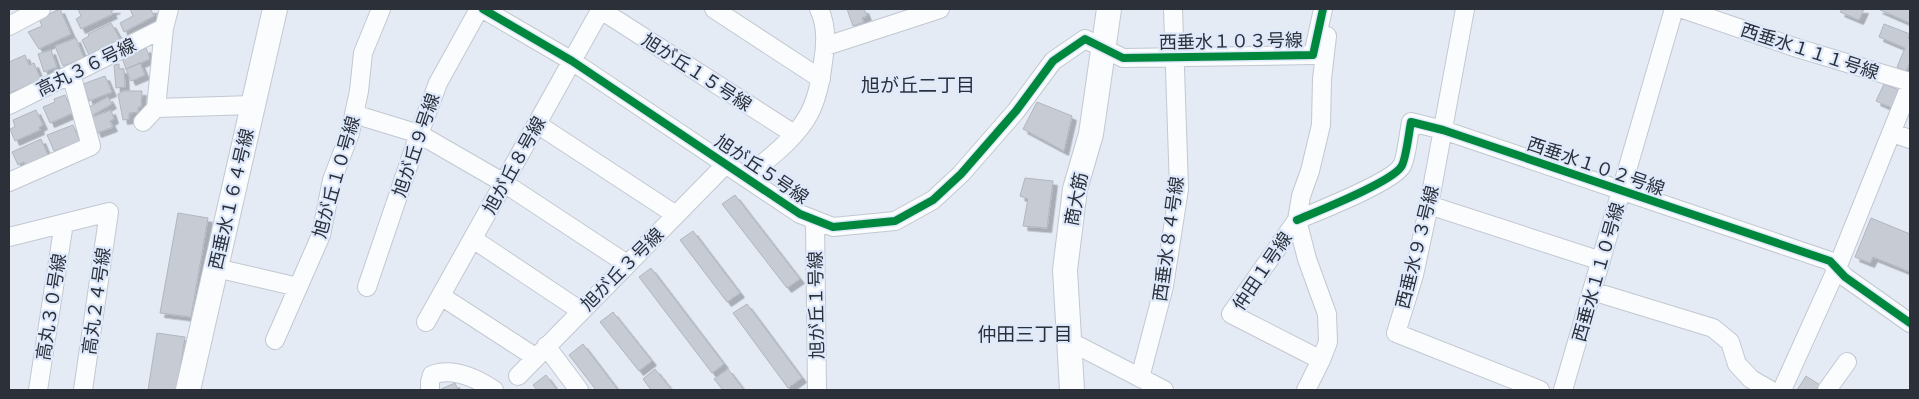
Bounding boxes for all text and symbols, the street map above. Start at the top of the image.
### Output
street label: 西垂水１１１号線 [1738,19,1882,83]
street label: 旭が丘１５号線 [638,29,756,115]
street label: 西垂水１０３号線 [1159,29,1303,53]
street label: 高丸３６号線 [33,34,139,100]
district label: 旭が丘二丁目 [861,74,975,97]
street label: 旭が丘９号線 [388,91,444,199]
street label: 旭が丘８号線 [479,113,549,217]
street label: 旭が丘１０号線 [309,114,363,240]
street label: 西垂水１６４号線 [205,126,257,272]
street label: 旭が丘５号線 [711,130,813,208]
street label: 西垂水１０２号線 [1525,133,1667,199]
street label: 商大筋 [1061,170,1091,228]
street label: 西垂水８４号線 [1149,175,1187,303]
street label: 西垂水９３号線 [1392,183,1442,311]
street label: 西垂水１１０号線 [1568,200,1628,344]
street label: 旭が丘３号線 [576,223,668,315]
street label: 仲田１号線 [1228,228,1296,314]
street label: 高丸２４号線 [78,246,114,356]
street label: 旭が丘１号線 [805,251,827,359]
street label: 高丸３０号線 [32,252,70,362]
district label: 仲田三丁目 [977,323,1073,346]

